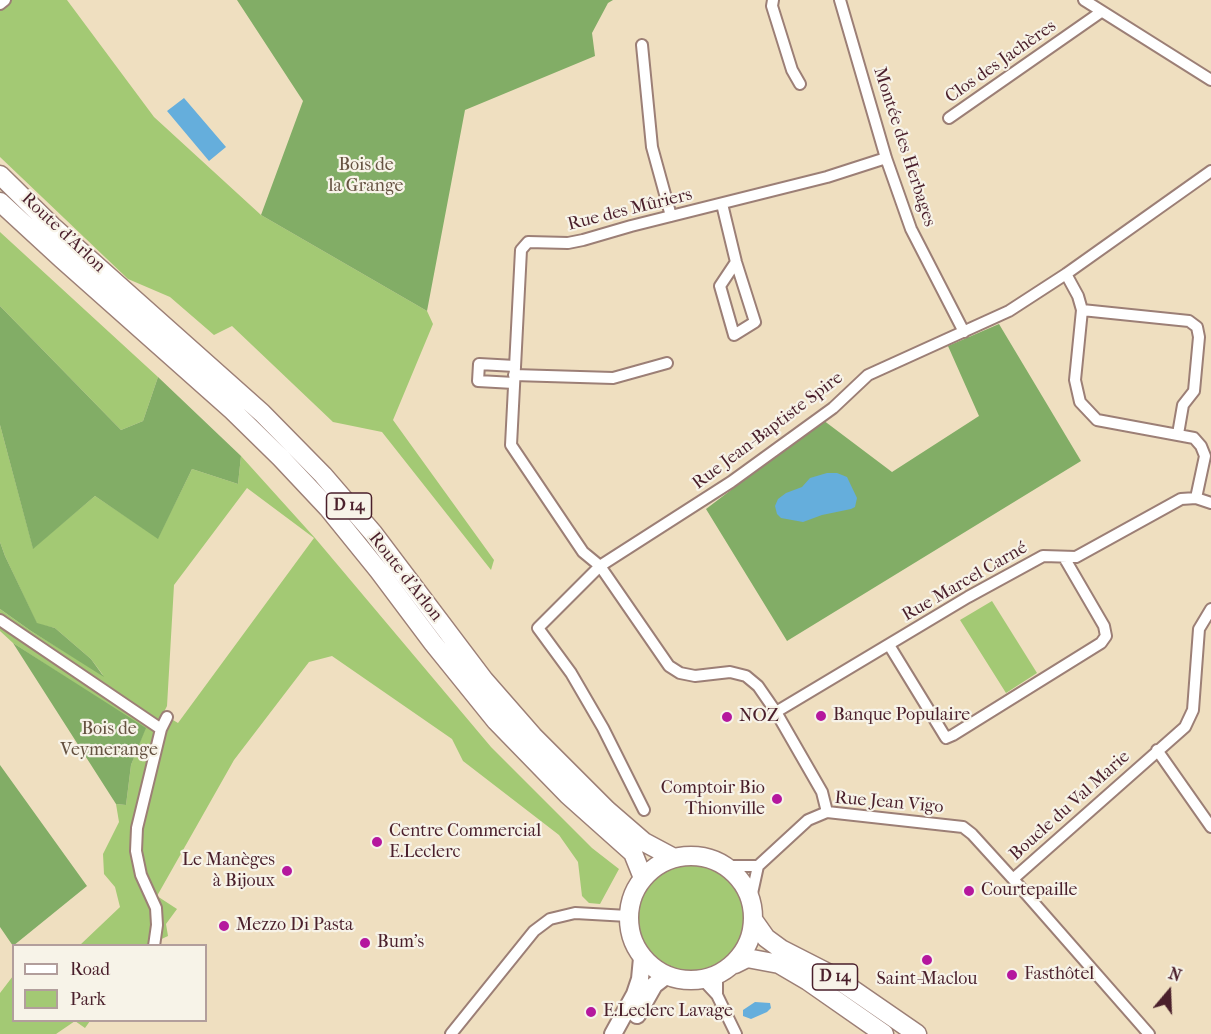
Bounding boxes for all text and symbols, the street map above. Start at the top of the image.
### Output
street label: Clos des Jachères [941,16,1061,108]
street label: Montée des Herbages [868,65,940,229]
park label: Bois de la Grange [329,155,403,198]
street label: Rue des Mûriers [566,184,694,236]
street label: Route d'Arlon [16,188,110,278]
street label: Rue Jean-Baptiste Spire [689,367,847,495]
road number: D 14 [326,493,372,519]
street label: Route d'Arlon [363,528,447,626]
street label: Rue Marcel Carné [899,537,1031,627]
place label: Banque Populaire [833,705,970,727]
place label: NOZ [739,706,779,728]
marker: Banque Populaire [814,709,828,723]
marker: NOZ [720,710,734,724]
park label: Bois de Veymerange [60,719,158,762]
street label: Boucle du Val Marie [1005,746,1135,866]
place label: Comptoir Bio Thionville [661,778,765,820]
street label: Rue Jean Vigo [834,787,944,819]
marker: Comptoir Bio Thionville [770,792,784,806]
place label: Centre Commercial E.Leclerc [389,821,541,864]
marker: Centre Commercial E.Leclerc [370,835,384,849]
place label: Le Manèges à Bijoux [182,850,275,892]
marker: Le Manèges à Bijoux [280,864,294,878]
place label: Courtepaille [981,880,1077,902]
marker: Courtepaille [962,884,976,898]
place label: Mezzo Di Pasta [236,915,353,937]
marker: Mezzo Di Pasta [217,919,231,933]
place label: Bum's [377,932,424,954]
marker: Bum's [358,936,372,950]
legend [12,944,207,1022]
marker: Saint-Maclou [920,953,934,967]
text: Road [70,959,110,980]
north arrow [1139,962,1199,1022]
road number: D 14 [812,964,858,990]
place label: Fasthôtel [1024,964,1094,986]
text: N [1166,964,1184,985]
marker: Fasthôtel [1005,968,1019,982]
place label: Saint-Maclou [876,969,978,991]
text: Park [70,989,106,1010]
place label: E.Leclerc Lavage [603,1001,733,1023]
marker: E.Leclerc Lavage [584,1005,598,1019]

